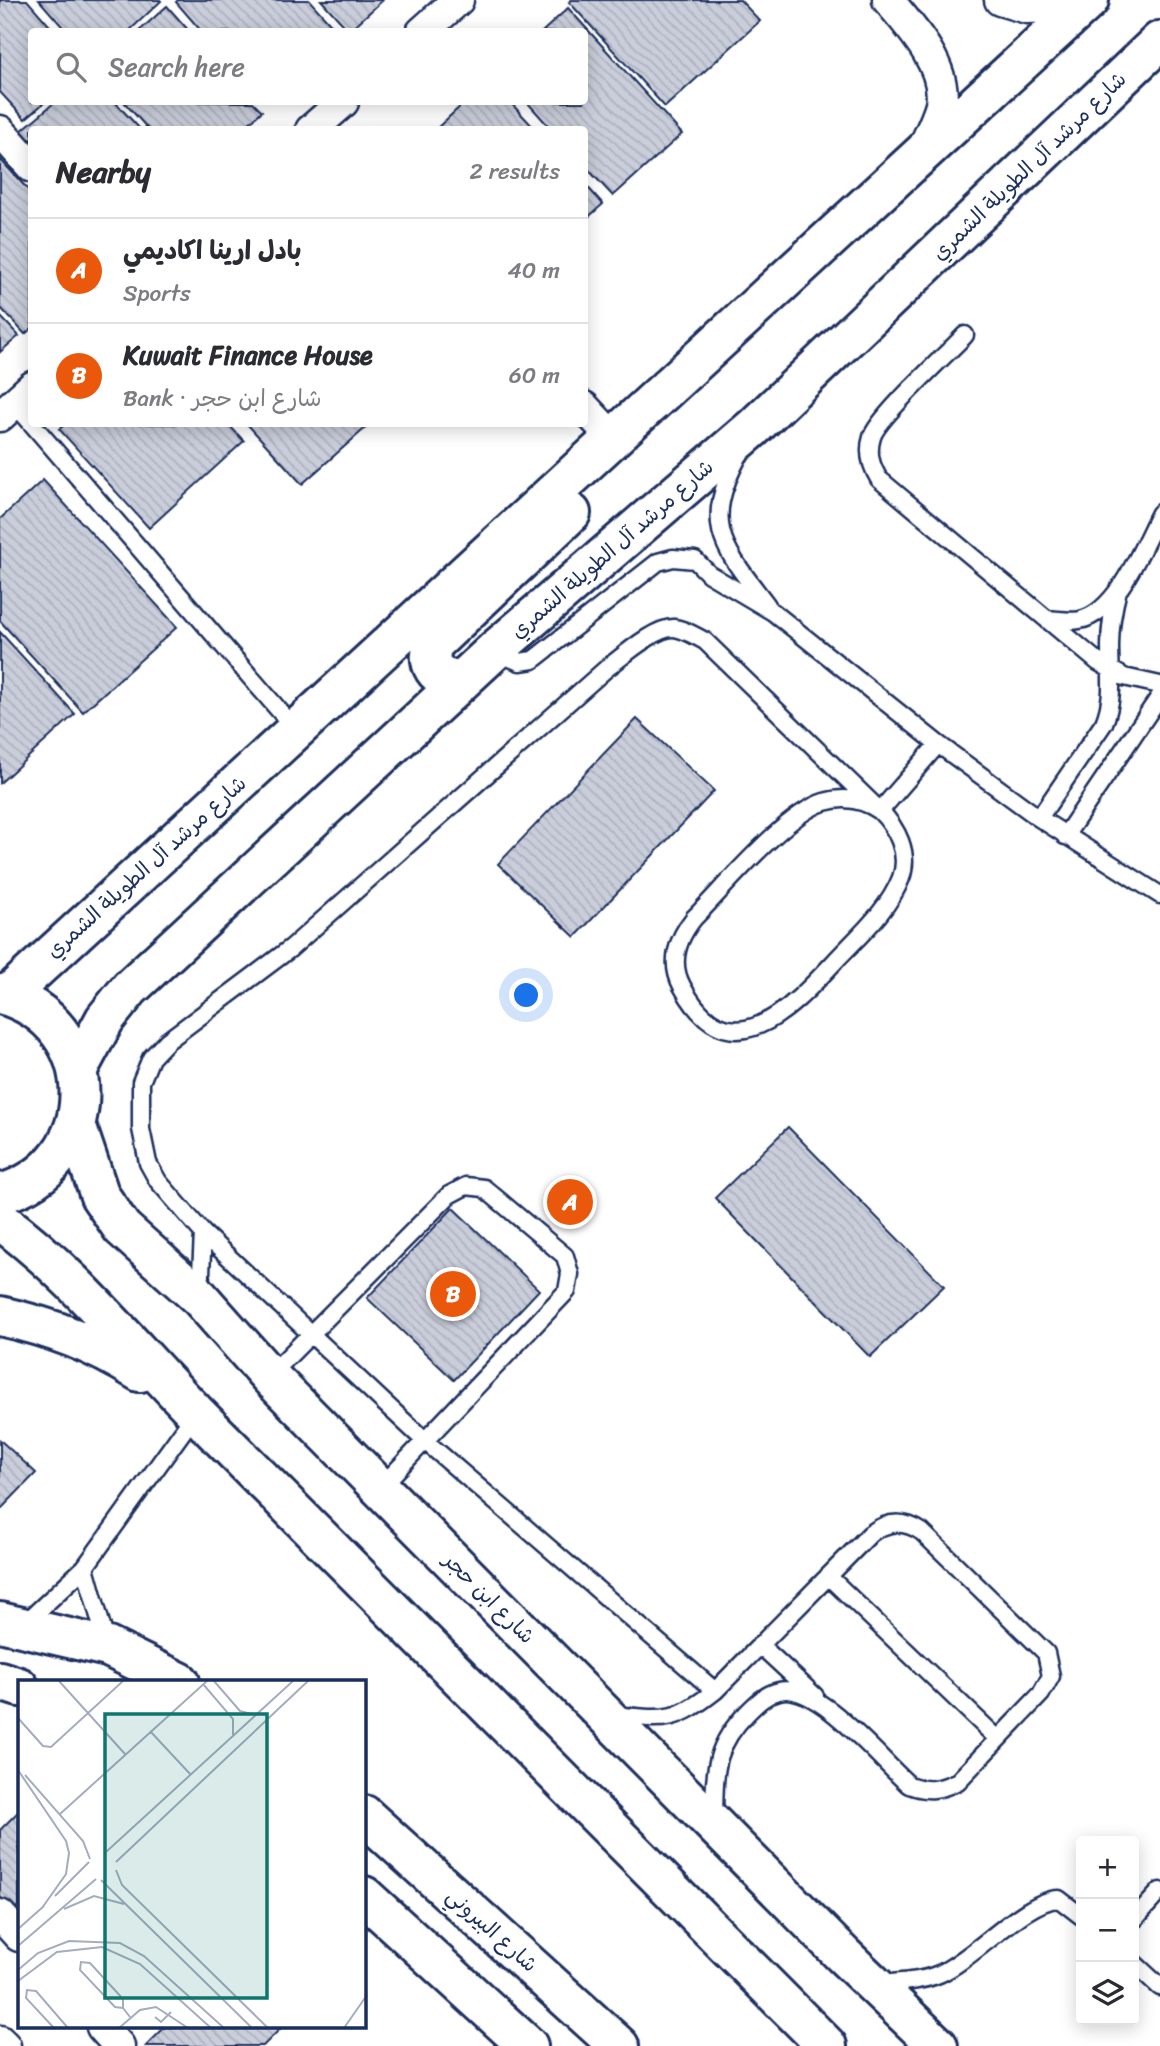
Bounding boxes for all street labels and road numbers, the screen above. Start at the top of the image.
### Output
street label: شارع مرشد آل الطويلة الشمري [922,62,1136,270]
street label: شارع مرشد آل الطويلة الشمري [501,449,723,649]
street label: شارع مرشد آل الطويلة الشمري [37,766,255,968]
street label: شارع ابن حجر [432,1541,544,1653]
street label: شارع البيروني [437,1878,547,1982]

